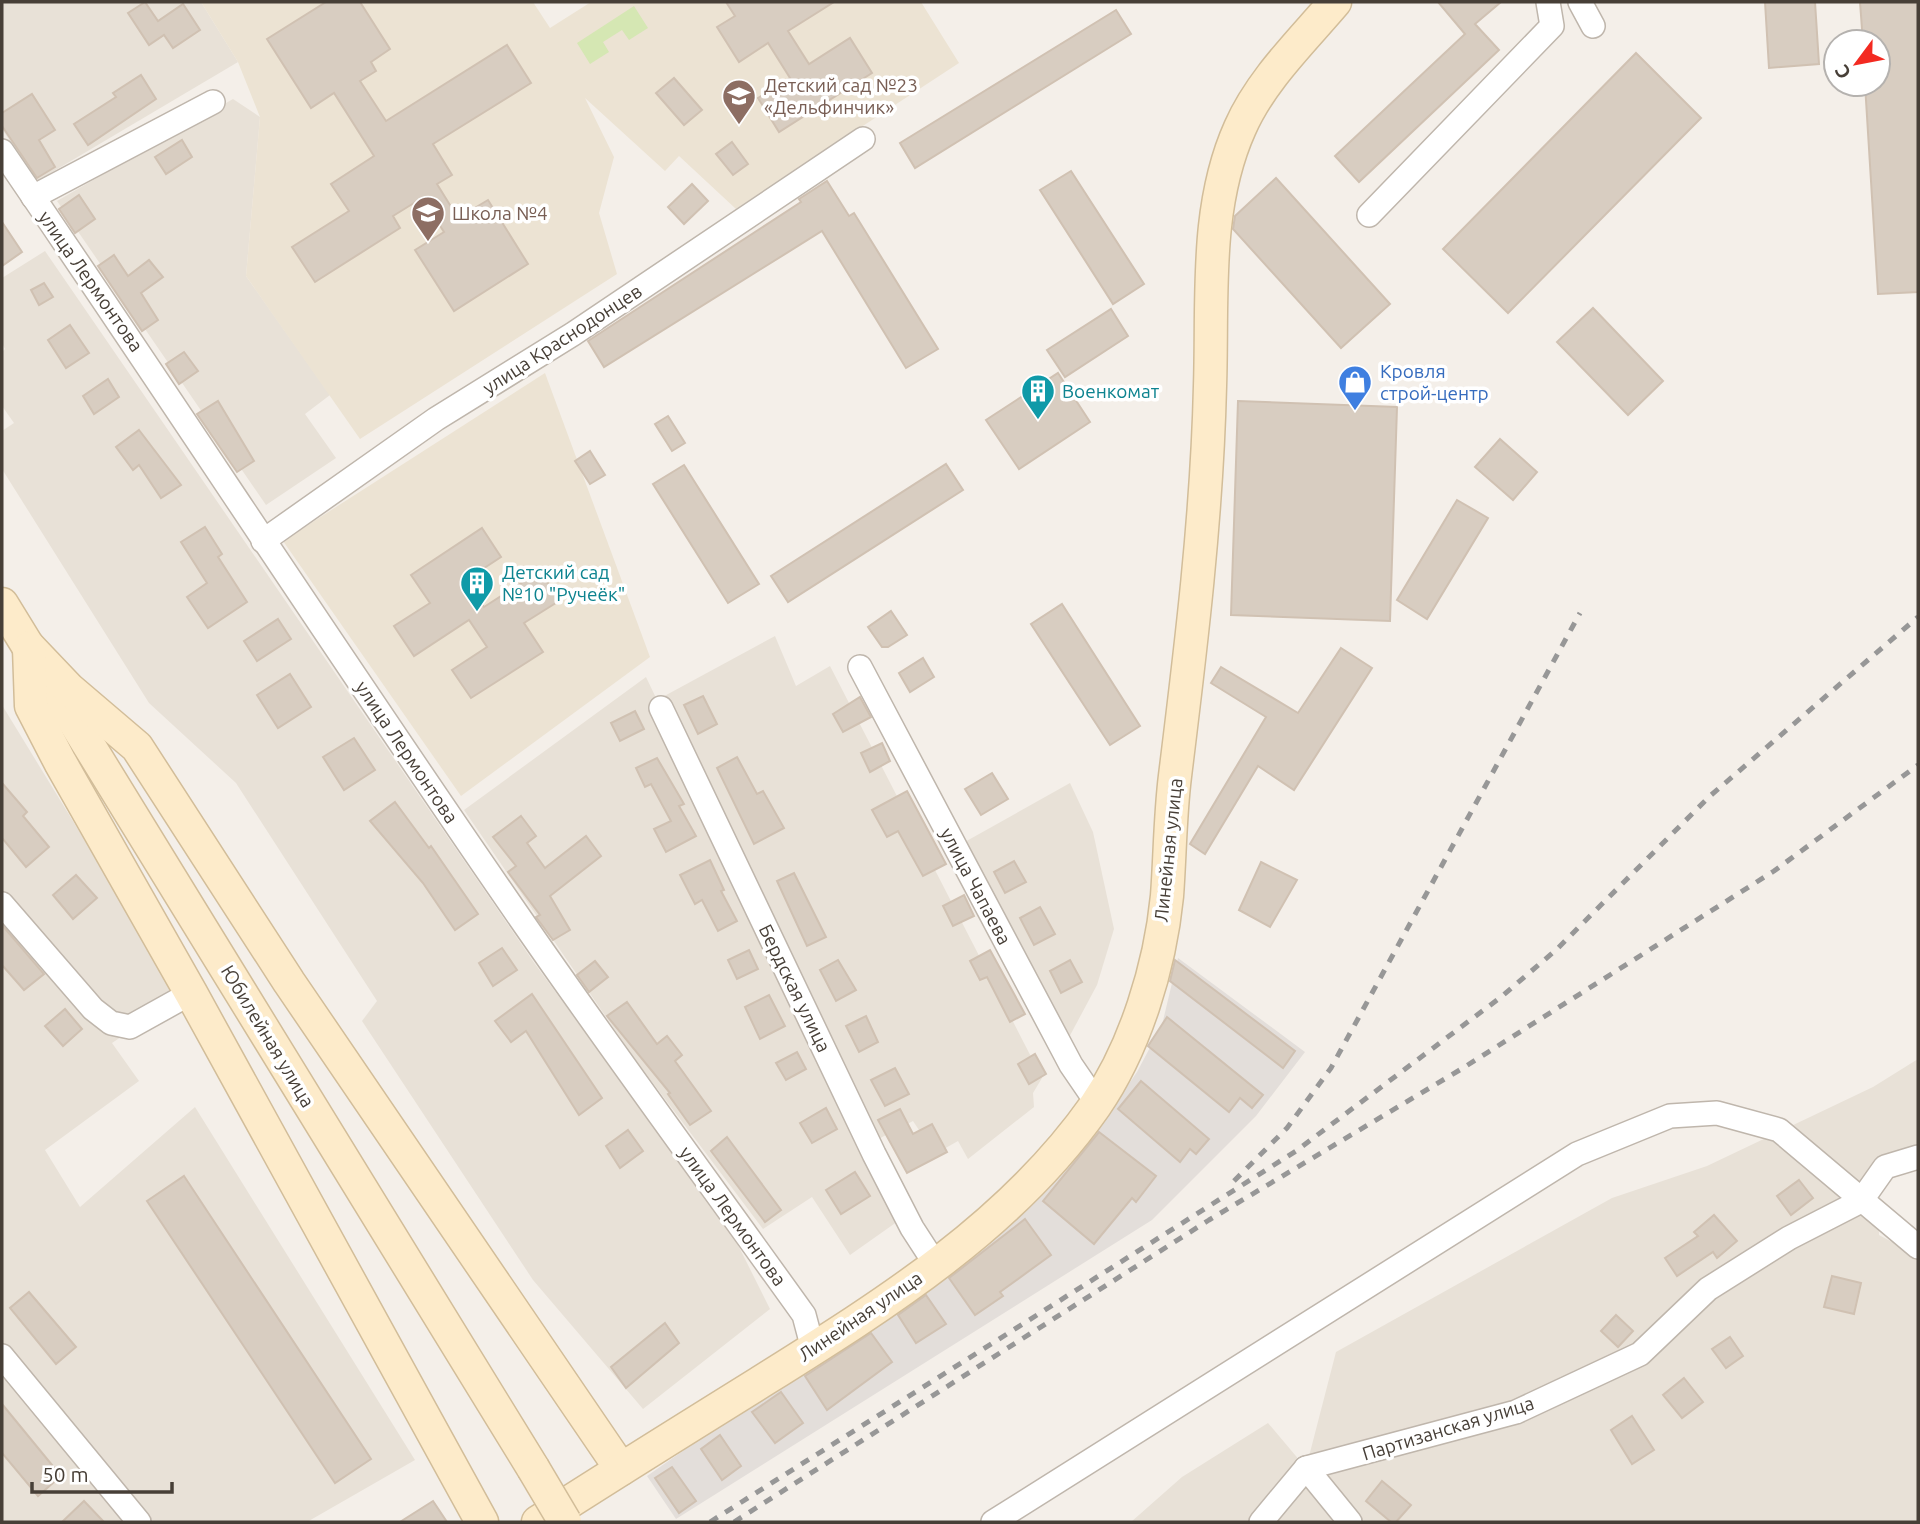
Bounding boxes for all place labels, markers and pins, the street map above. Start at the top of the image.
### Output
place label: Детский сад №23 «Дельфинчик» [764,74,918,118]
school or university icon: Детский сад №23 «Дельфинчик» [720,77,758,126]
school or university icon: Школа №4 [409,194,447,243]
place label: Школа №4 [452,202,548,224]
place label: Кровля строй-центр [1380,360,1489,404]
shop icon: Кровля строй-центр [1336,363,1374,412]
building icon: Военкомат [1019,372,1057,421]
place label: Военкомат [1062,380,1160,402]
place label: Детский сад №10 "Ручеёк" [502,561,625,605]
building icon: Детский сад №10 "Ручеёк" [458,564,496,613]

